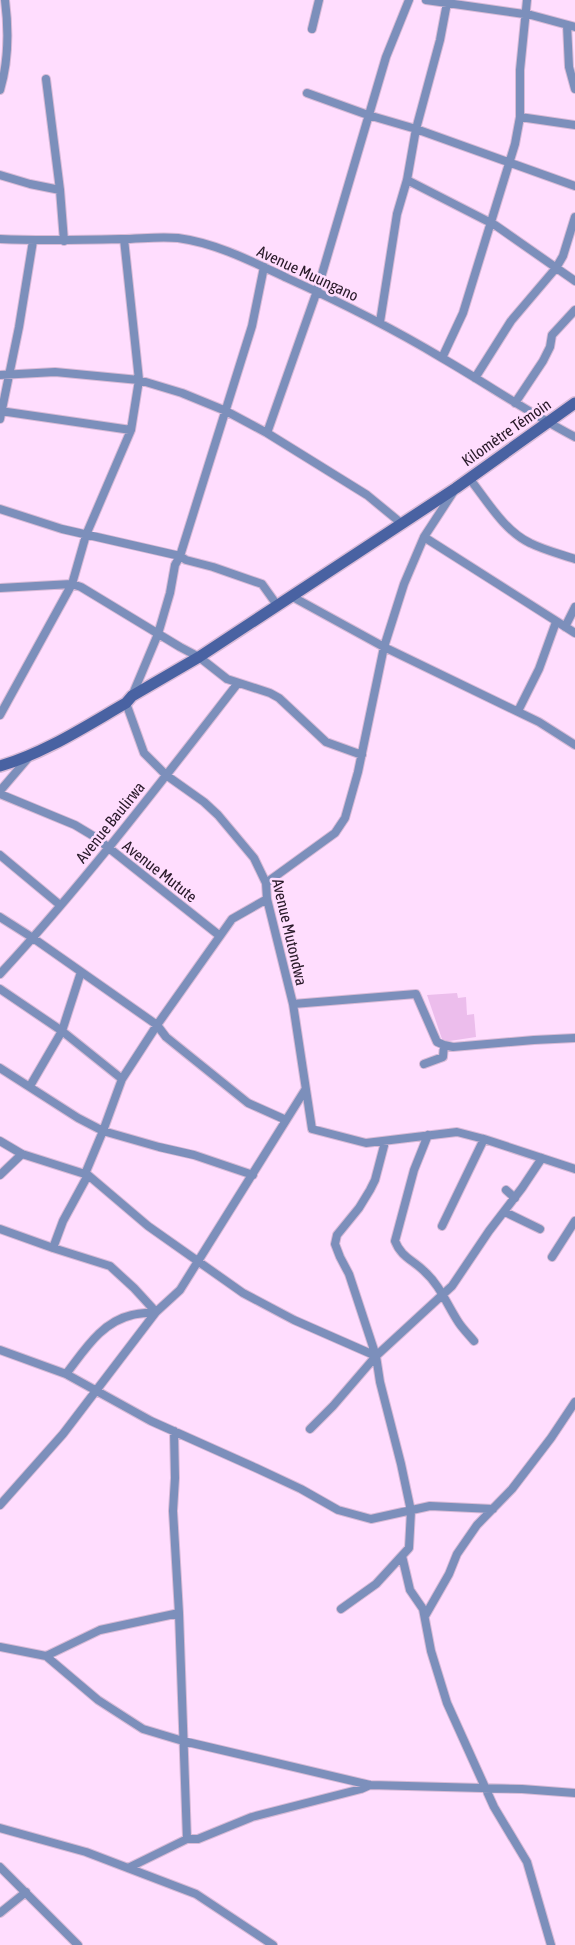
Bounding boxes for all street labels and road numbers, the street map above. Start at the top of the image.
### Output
street label: Avenue Muungano [254,242,362,305]
street label: Kilomètre Témoin [458,395,554,469]
street label: Avenue Baulirwa [72,778,148,866]
street label: Avenue Mutute [119,837,201,905]
street label: Avenue Mutondwa [269,877,311,987]

